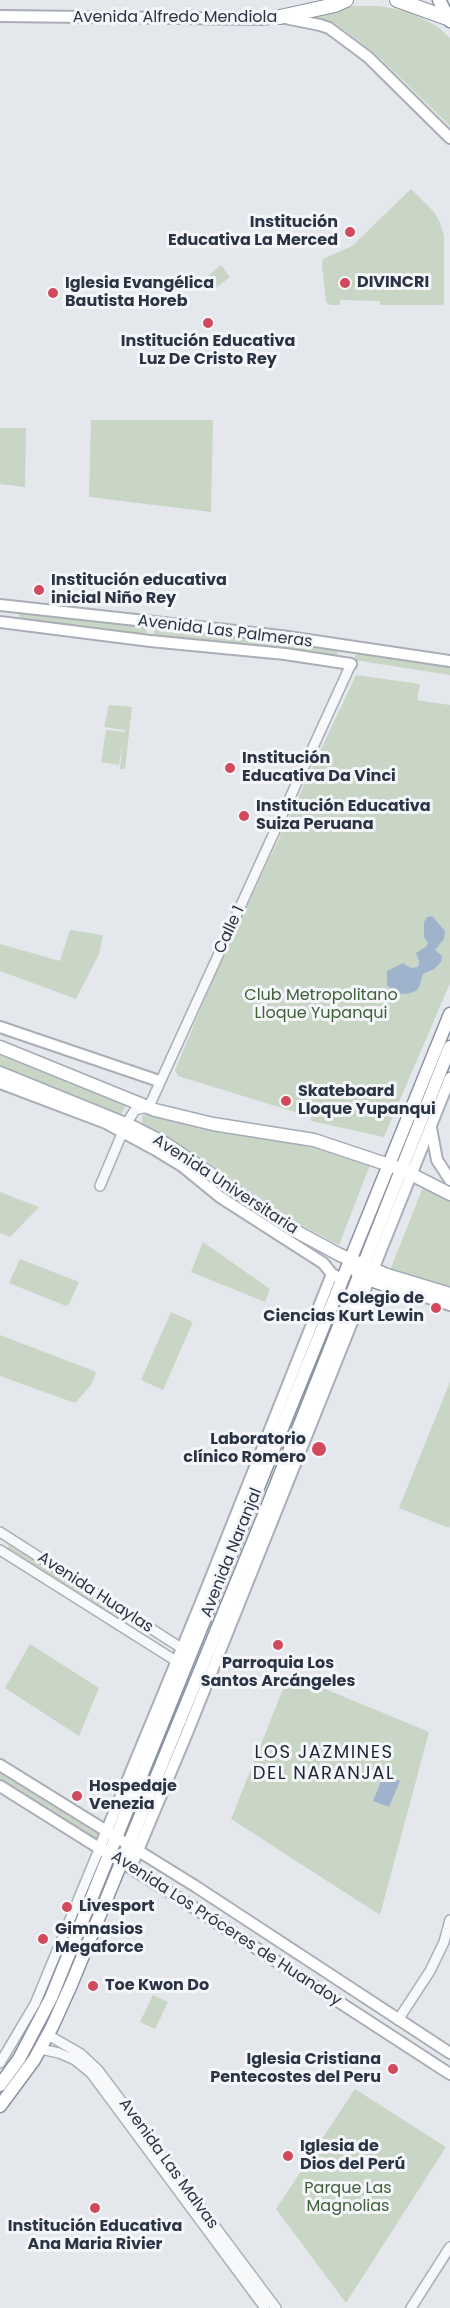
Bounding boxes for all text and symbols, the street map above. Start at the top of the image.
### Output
street label: Avenida Alfredo Mendiola [73,8,277,28]
place label: Institución Educativa La Merced [168,213,338,251]
marker: Institución Educativa La Merced [343,225,357,239]
place label: DIVINCRI [357,273,429,293]
place label: Iglesia Evangélica Bautista Horeb [65,274,214,312]
marker: DIVINCRI [338,276,352,290]
marker: Iglesia Evangélica Bautista Horeb [46,286,60,300]
marker: Institución Educativa Luz De Cristo Rey [201,316,215,330]
place label: Institución Educativa Luz De Cristo Rey [121,332,295,370]
place label: Institución educativa inicial Niño Rey [51,571,227,609]
marker: Institución educativa inicial Niño Rey [32,583,46,597]
street label: Avenida Las Palmeras [137,612,313,652]
place label: Institución Educativa Da Vinci [242,749,396,787]
marker: Institución Educativa Da Vinci [223,761,237,775]
place label: Institución Educativa Suiza Peruana [256,797,431,835]
marker: Institución Educativa Suiza Peruana [237,809,251,823]
street label: Calle 1 [211,903,249,957]
park label: Club Metropolitano Lloque Yupanqui [244,986,398,1024]
place label: Skateboard Lloque Yupanqui [298,1082,436,1120]
marker: Skateboard Lloque Yupanqui [279,1094,293,1108]
street label: Avenida Universitaria [149,1131,301,1239]
place label: Colegio de Ciencias Kurt Lewin [263,1289,424,1327]
marker: Colegio de Ciencias Kurt Lewin [429,1301,443,1315]
place label: Laboratorio clínico Romero [183,1430,306,1468]
marker: Laboratorio clínico Romero [310,1440,328,1458]
street label: Avenida Naranjal [197,1486,267,1620]
street label: Avenida Huaylas [34,1548,156,1638]
marker: Parroquia Los Santos Arcángeles [271,1638,285,1652]
place label: Parroquia Los Santos Arcángeles [201,1654,355,1692]
district label: LOS JAZMINES DEL NARANJAL [253,1742,395,1784]
place label: Hospedaje Venezia [89,1777,177,1815]
marker: Hospedaje Venezia [70,1789,84,1803]
street label: Avenida Los Próceres de Huandoy [107,1847,345,2011]
place label: Livesport [79,1897,155,1917]
marker: Livesport [60,1900,74,1914]
place label: Gimnasios Megaforce [55,1920,144,1958]
marker: Gimnasios Megaforce [36,1932,50,1946]
place label: Toe Kwon Do [105,1976,209,1996]
marker: Toe Kwon Do [86,1979,100,1993]
place label: Iglesia Cristiana Pentecostes del Peru [210,2050,381,2088]
marker: Iglesia Cristiana Pentecostes del Peru [386,2062,400,2076]
street label: Avenida Las Malvas [114,2095,222,2233]
place label: Iglesia de Dios del Perú [300,2137,405,2175]
marker: Iglesia de Dios del Perú [281,2149,295,2163]
park label: Parque Las Magnolias [304,2179,392,2217]
marker: Institución Educativa Ana Maria Rivier [88,2201,102,2215]
place label: Institución Educativa Ana Maria Rivier [8,2217,182,2255]

